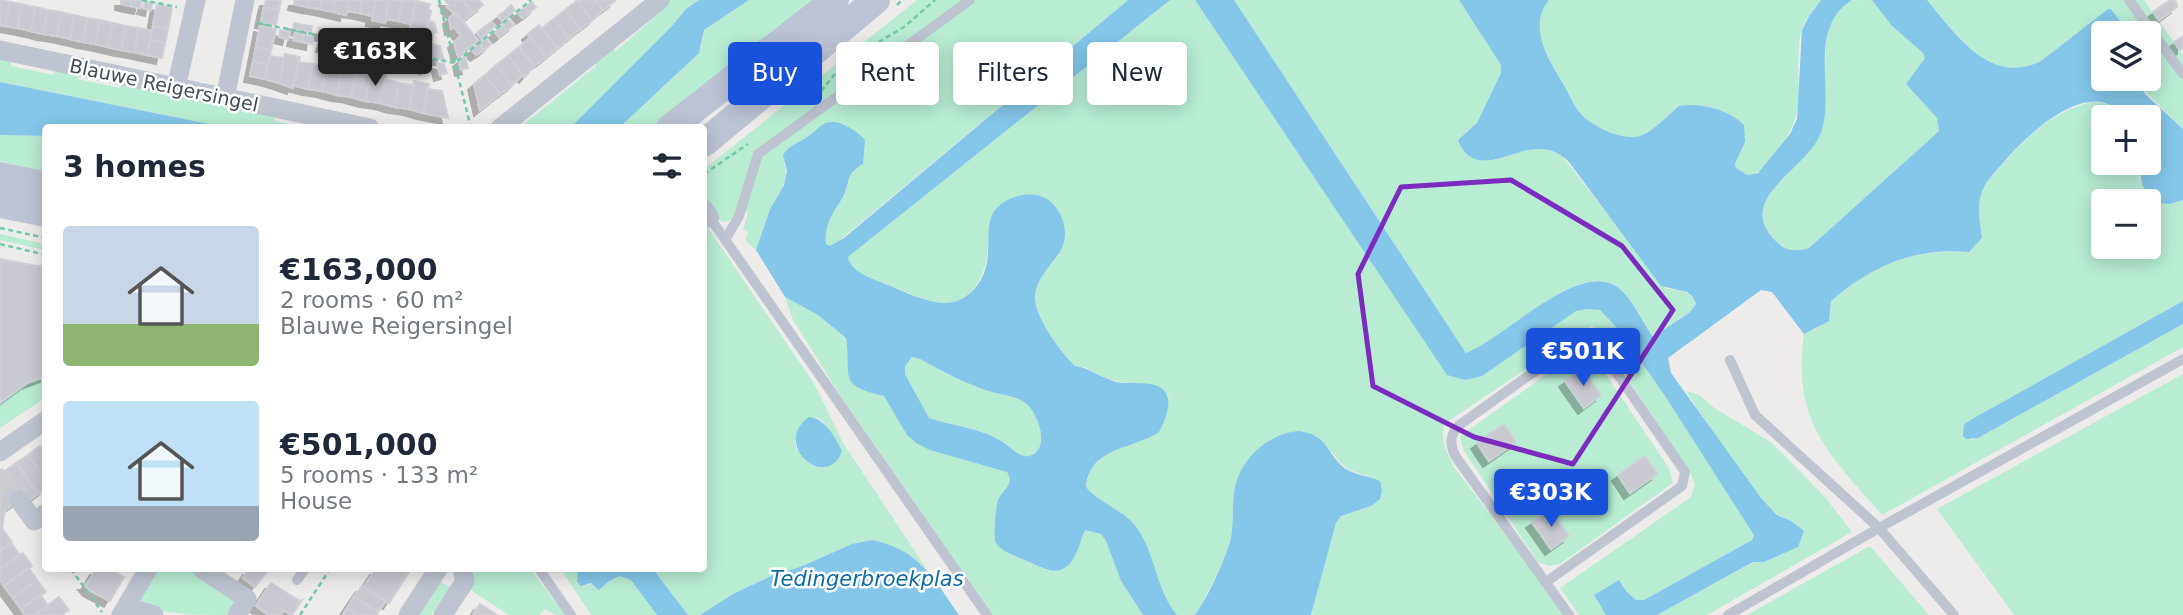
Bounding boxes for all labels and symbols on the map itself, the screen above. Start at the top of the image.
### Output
pin: €163K [326,28,424,88]
street label: Blauwe Reigersingel [68,54,260,116]
pin: €501K [1534,328,1632,388]
pin: €303K [1502,470,1600,529]
water label: Tedingerbroekplas [770,567,964,591]

